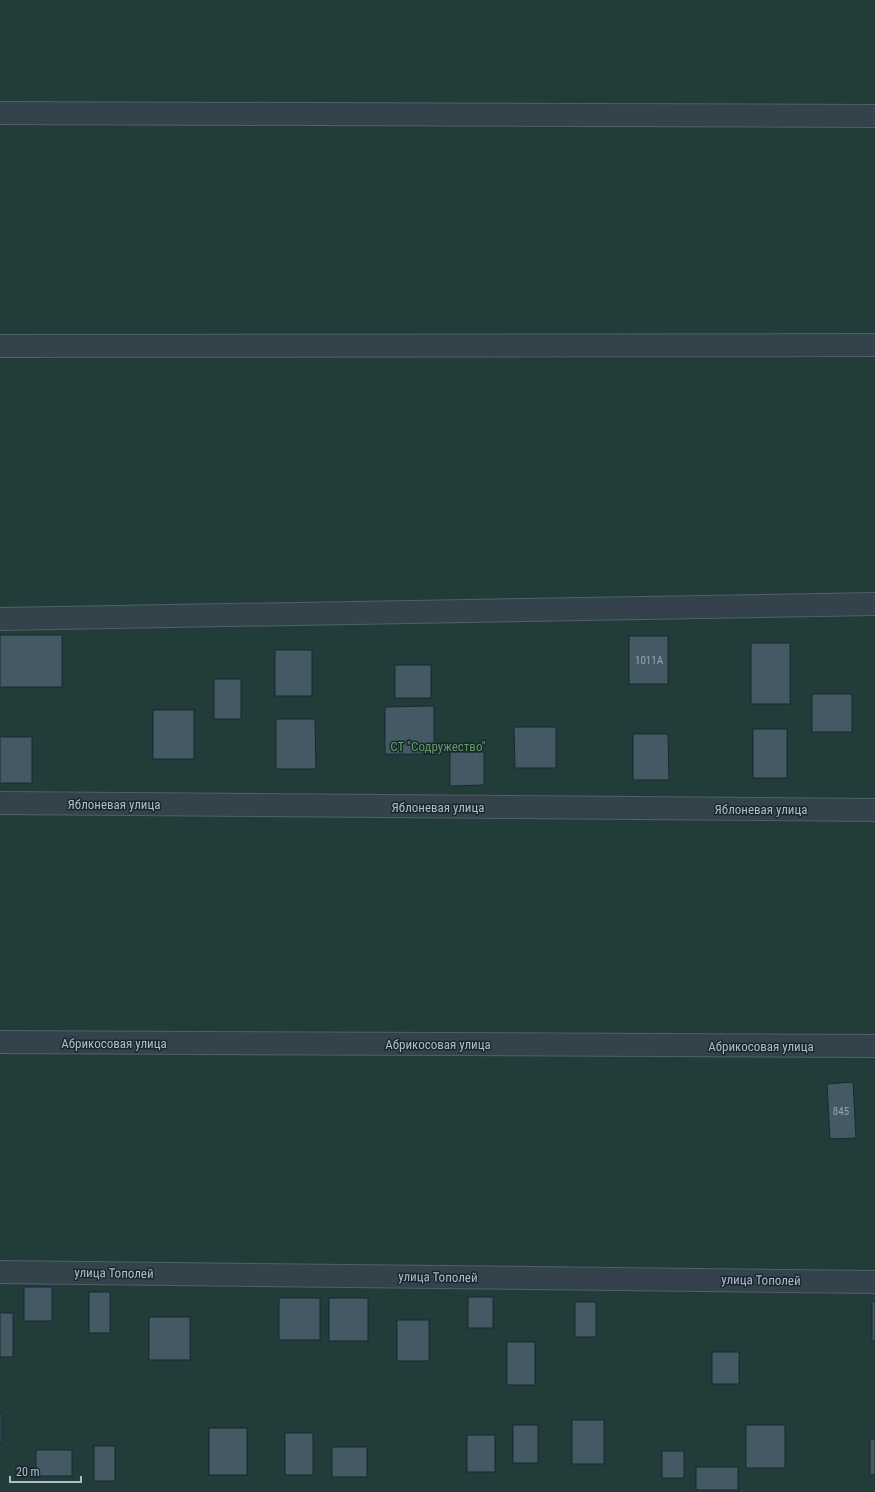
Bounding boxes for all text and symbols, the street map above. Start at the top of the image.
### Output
house number: 1011А [635,654,664,667]
park label: СТ "Содружество" [390,739,486,754]
street label: Яблоневая улица [68,797,160,812]
street label: Яблоневая улица [392,800,484,815]
street label: Яблоневая улица [715,802,807,817]
street label: Абрикосовая улица [61,1036,167,1051]
street label: Абрикосовая улица [385,1037,491,1052]
street label: Абрикосовая улица [708,1039,814,1054]
house number: 845 [833,1105,849,1118]
street label: улица Тополей [74,1265,154,1281]
street label: улица Тополей [398,1269,478,1285]
street label: улица Тополей [721,1272,801,1288]
scale bar [10,1458,81,1484]
text: 20 m [16,1465,40,1479]

